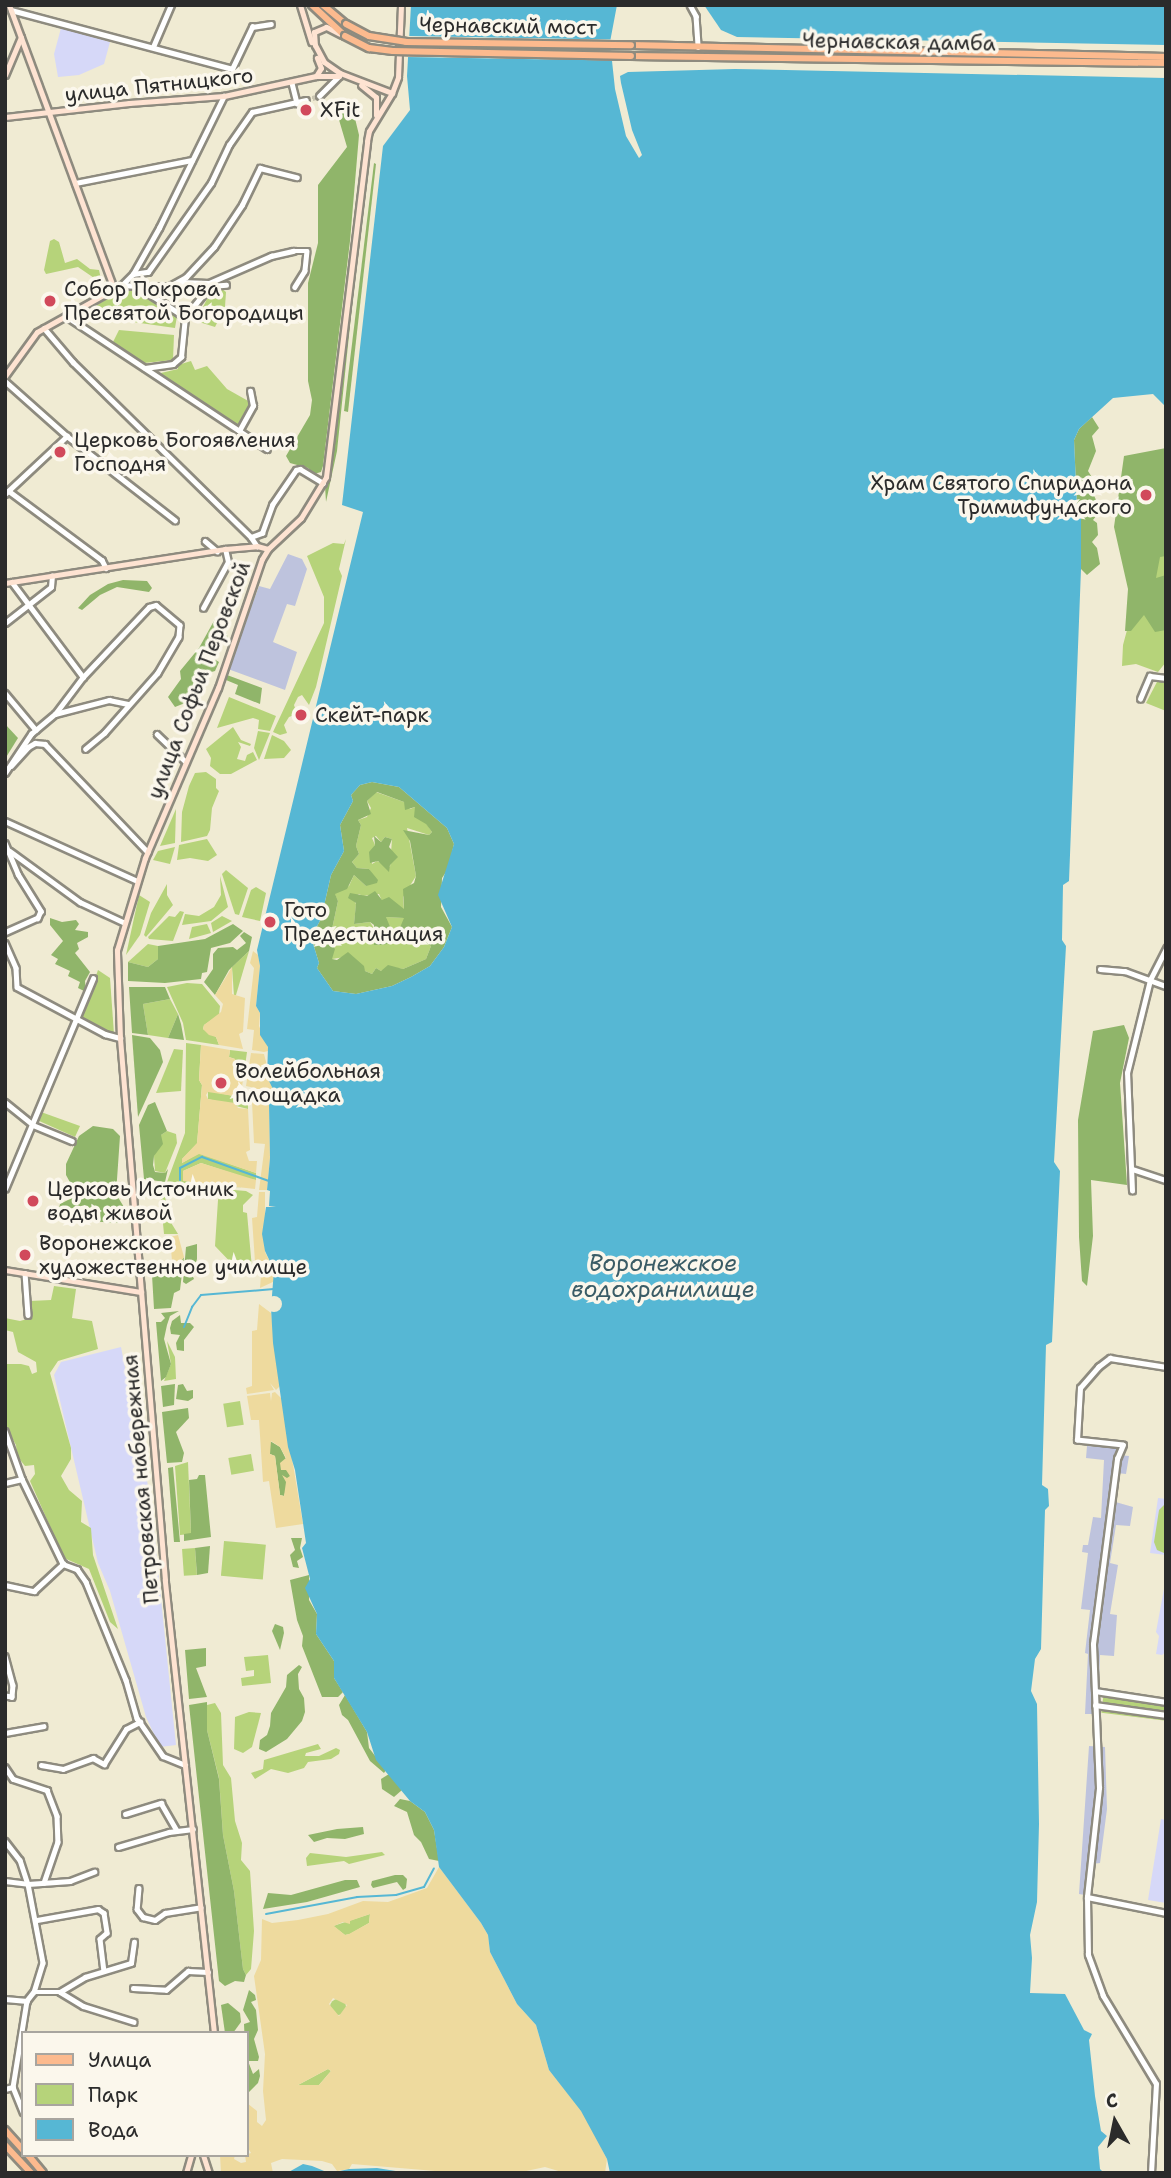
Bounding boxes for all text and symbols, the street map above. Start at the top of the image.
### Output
street label: Чернавский мост [419,12,597,40]
street label: Чернавская дамба [802,28,996,56]
street label: улица Пятницкого [64,63,254,107]
place label: XFit [320,97,360,123]
marker: XFit [298,102,314,118]
place label: Собор Покрова Пресвятой Богородицы [64,276,304,326]
marker: Собор Покрова Пресвятой Богородицы [42,293,58,309]
place label: Церковь Богоявления Господня [74,427,296,477]
marker: Церковь Богоявления Господня [52,444,68,460]
place label: Храм Святого Спиридона Тримифундского [870,470,1132,520]
marker: Храм Святого Спиридона Тримифундского [1138,487,1154,503]
street label: улица Софьи Перовской [142,558,256,802]
place label: Скейт-парк [315,702,429,728]
marker: Скейт-парк [293,707,309,723]
place label: Гото Предестинация [284,897,444,947]
marker: Гото Предестинация [262,914,278,930]
place label: Волейбольная площадка [235,1058,381,1108]
marker: Волейбольная площадка [213,1075,229,1091]
place label: Церковь Источник воды живой [47,1176,234,1226]
marker: Церковь Источник воды живой [25,1193,41,1209]
place label: Воронежское художественное училище [39,1230,307,1280]
marker: Воронежское художественное училище [17,1247,33,1263]
water label: Воронежское водохранилище [571,1249,755,1303]
street label: Петровская набережная [118,1353,164,1605]
legend [21,2031,248,2157]
text: Улица [88,2046,151,2074]
text: Парк [88,2081,138,2109]
north arrow [1080,2087,1150,2157]
text: С [1104,2088,1119,2114]
text: Вода [88,2116,138,2144]

